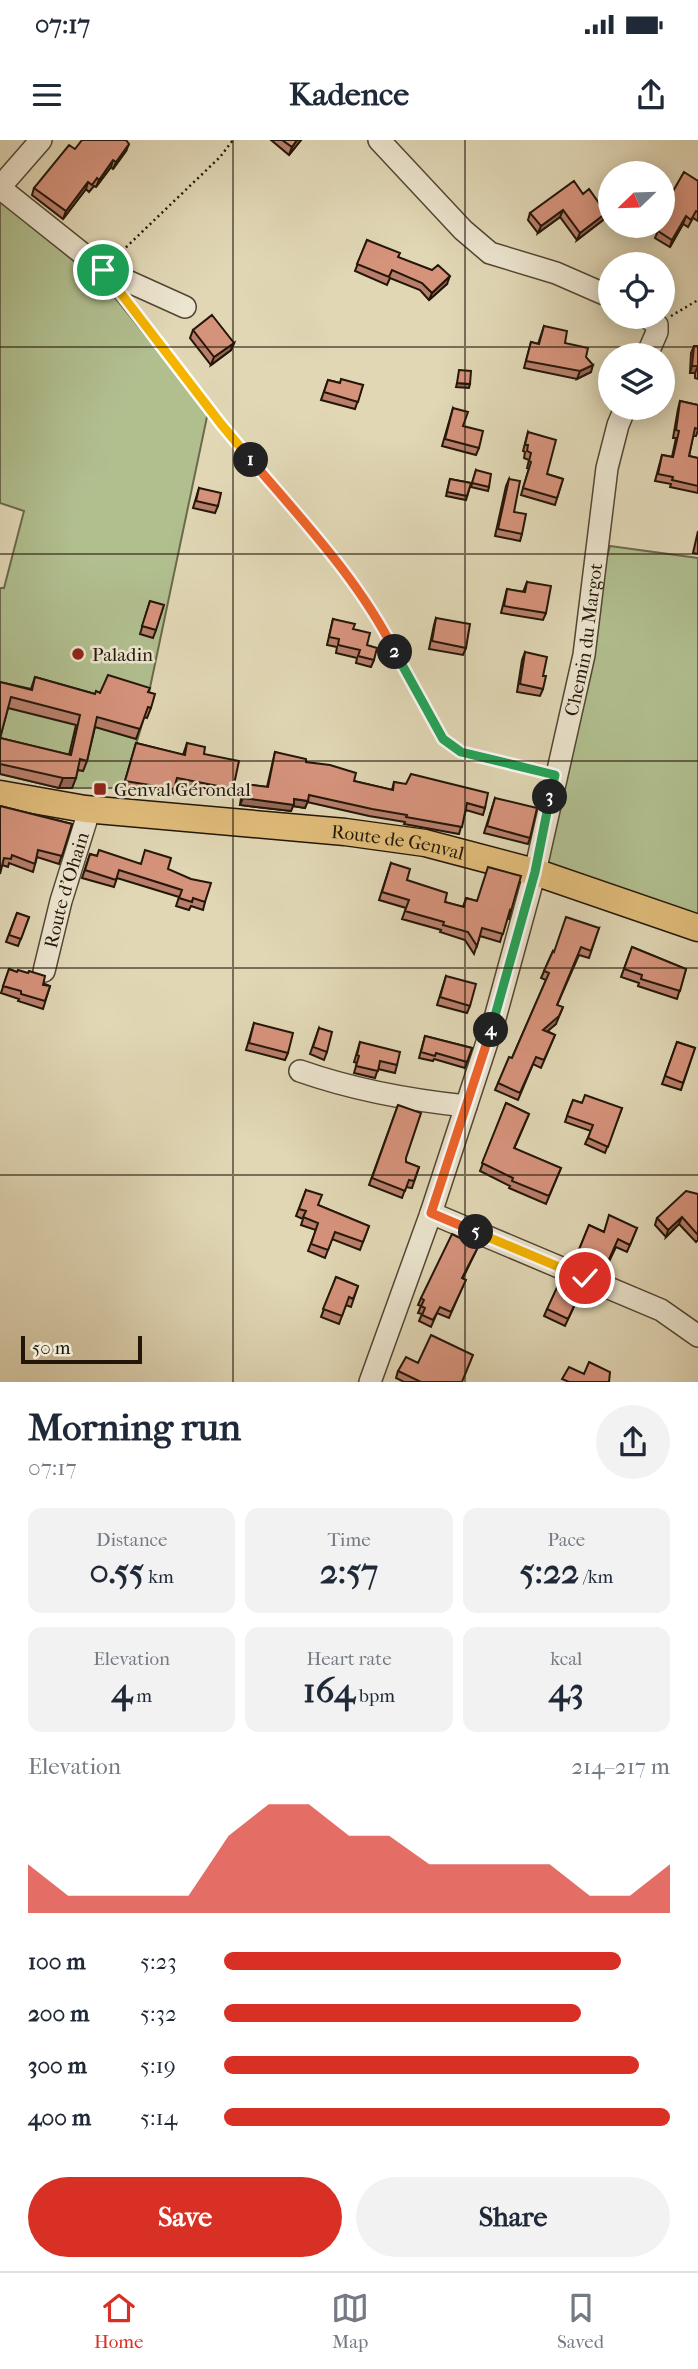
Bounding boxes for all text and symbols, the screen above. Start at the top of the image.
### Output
text: 07:17 [35,9,90,40]
icon: menu [28,76,66,114]
text: Kadence [289,76,409,113]
icon: share [632,76,670,114]
north arrow [598,161,676,238]
map controls [598,161,675,420]
pin [73,240,133,300]
icon: arrive [84,251,122,289]
button: locate [598,252,675,329]
button: layers [598,343,675,420]
pin: 1 [233,442,268,478]
text: 1 [247,448,254,470]
street label: Chemin du Margot [561,561,607,718]
pin: 2 [378,634,412,670]
text: 2 [390,640,399,662]
place label: Paladin [92,644,153,666]
marker: Paladin [70,646,86,662]
place label: Genval Gérondal [114,779,251,801]
pin: 3 [532,780,568,814]
marker: Genval Gérondal [92,781,108,797]
text: 3 [546,785,553,807]
street label: Route de Genval [330,821,467,865]
street label: Route d'Ohain [40,830,94,950]
pin: 4 [474,1012,508,1048]
text: 4 [485,1018,496,1040]
pin: 5 [458,1214,494,1250]
text: 5 [471,1220,480,1242]
pin [555,1248,615,1308]
icon: check [566,1259,604,1297]
scale bar [21,1333,142,1365]
text: 50 m [32,1337,71,1359]
text: Morning run [28,1405,241,1450]
button: share [596,1405,670,1479]
text: 07:17 [28,1454,77,1481]
text: Distance [96,1529,167,1551]
text: Time [327,1529,371,1551]
text: Pace [547,1529,585,1551]
text: 0.55 [89,1551,144,1592]
text: 2:57 [320,1551,378,1592]
text: 5:22 [519,1551,579,1592]
text: km [144,1566,174,1588]
text: /km [579,1566,613,1588]
text: Elevation [93,1648,170,1670]
text: Heart rate [306,1648,392,1670]
text: kcal [550,1648,582,1670]
text: 4 [111,1670,132,1711]
text: 164 [303,1670,355,1711]
text: 43 [549,1670,584,1711]
text: m [132,1685,152,1707]
text: bpm [355,1685,395,1707]
text: Elevation [28,1753,121,1780]
text: 214–217 m [571,1753,670,1780]
text: 100 m [28,1948,86,1975]
text: 5:23 [140,1948,177,1975]
text: 200 m [28,2000,89,2027]
text: 5:32 [140,2000,177,2027]
text: 300 m [28,2052,87,2079]
text: 5:19 [140,2052,176,2079]
text: 400 m [28,2104,91,2131]
text: 5:14 [140,2104,177,2131]
button: Save [28,2177,342,2257]
button: Share [356,2177,670,2257]
tab: Home [94,2289,143,2353]
tab: Map [331,2289,369,2353]
tab: Saved [557,2289,604,2353]

